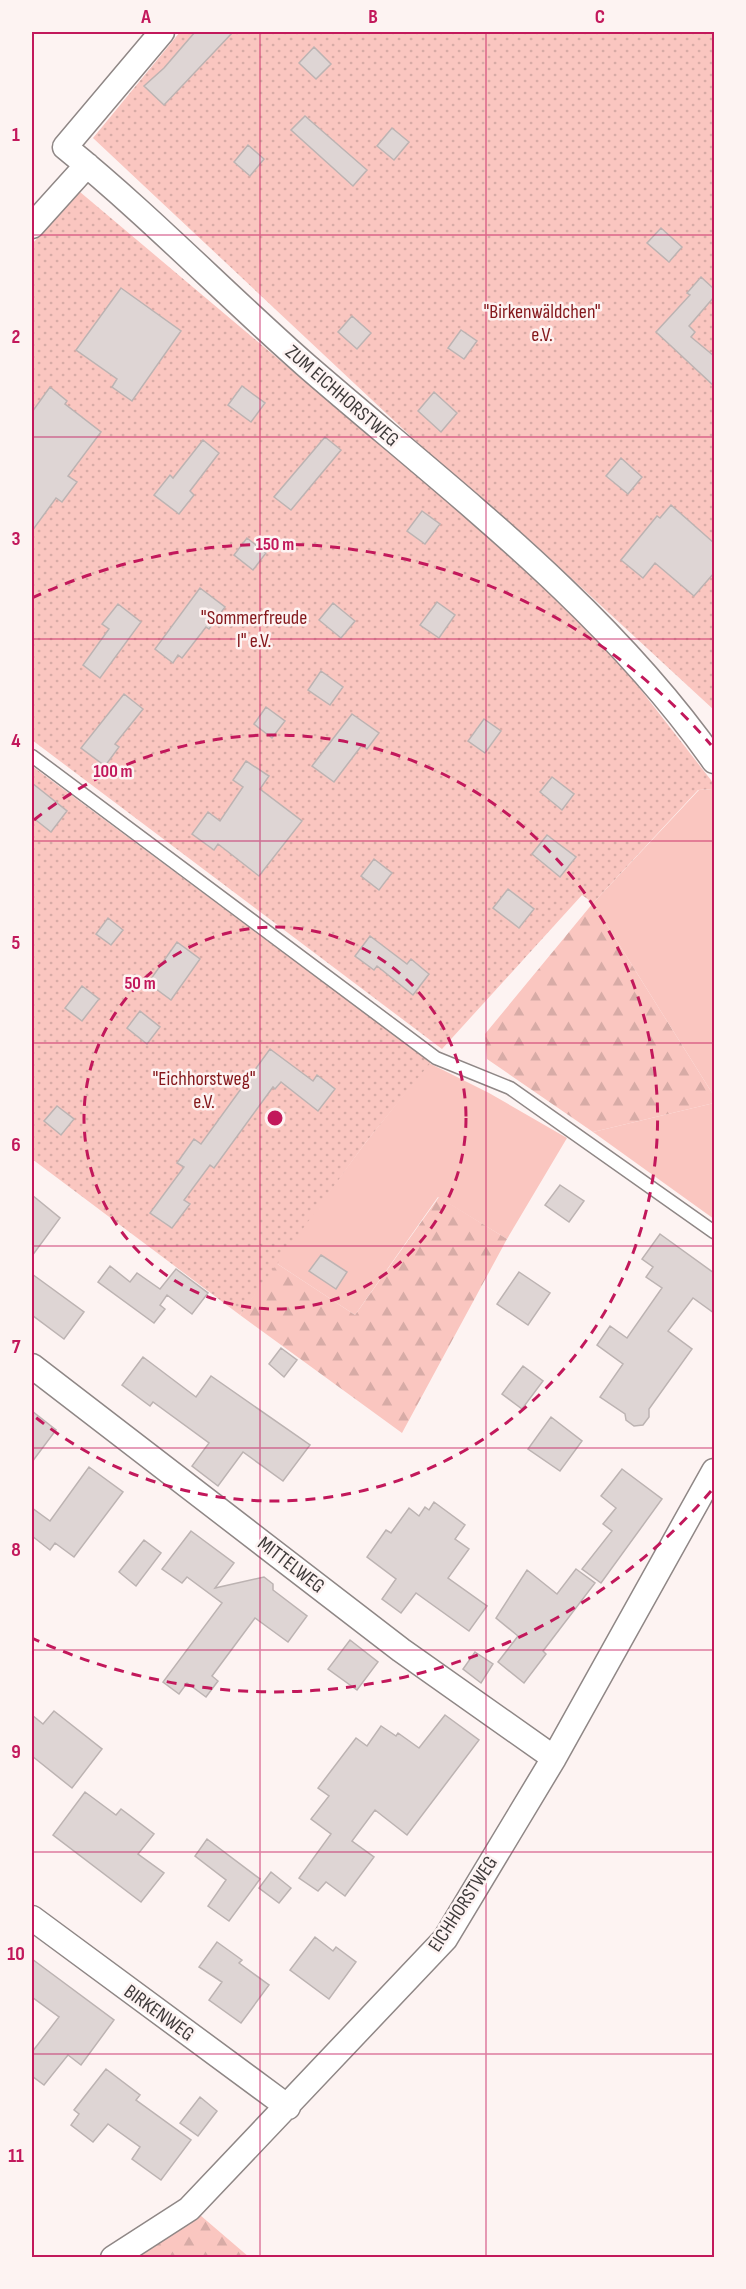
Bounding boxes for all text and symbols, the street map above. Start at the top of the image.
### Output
text: A [140,5,151,29]
text: B [368,5,378,29]
text: C [595,5,605,29]
text: 1 [12,123,20,147]
park label: "Birkenwäldchen" e.V. [483,300,601,347]
text: 2 [12,325,20,349]
street label: ZUM EICHHORSTWEG [280,340,404,452]
text: 3 [12,527,21,551]
text: 150 m [256,534,294,555]
park label: "Sommerfreude I" e.V. [201,606,307,653]
text: 4 [11,729,21,753]
text: 100 m [94,761,133,782]
text: 5 [12,931,21,955]
text: 50 m [124,973,156,994]
park label: "Eichhorstweg" e.V. [153,1067,255,1114]
centre of rings [265,1108,285,1128]
text: 6 [11,1133,21,1157]
text: 7 [12,1335,21,1359]
street label: MITTELWEG [253,1531,329,1599]
text: 8 [11,1538,21,1562]
text: 9 [11,1740,21,1764]
street label: EICHHORSTWEG [423,1852,503,1956]
text: 10 [7,1942,25,1966]
street label: BIRKENWEG [119,1980,199,2046]
text: 11 [8,2144,24,2168]

